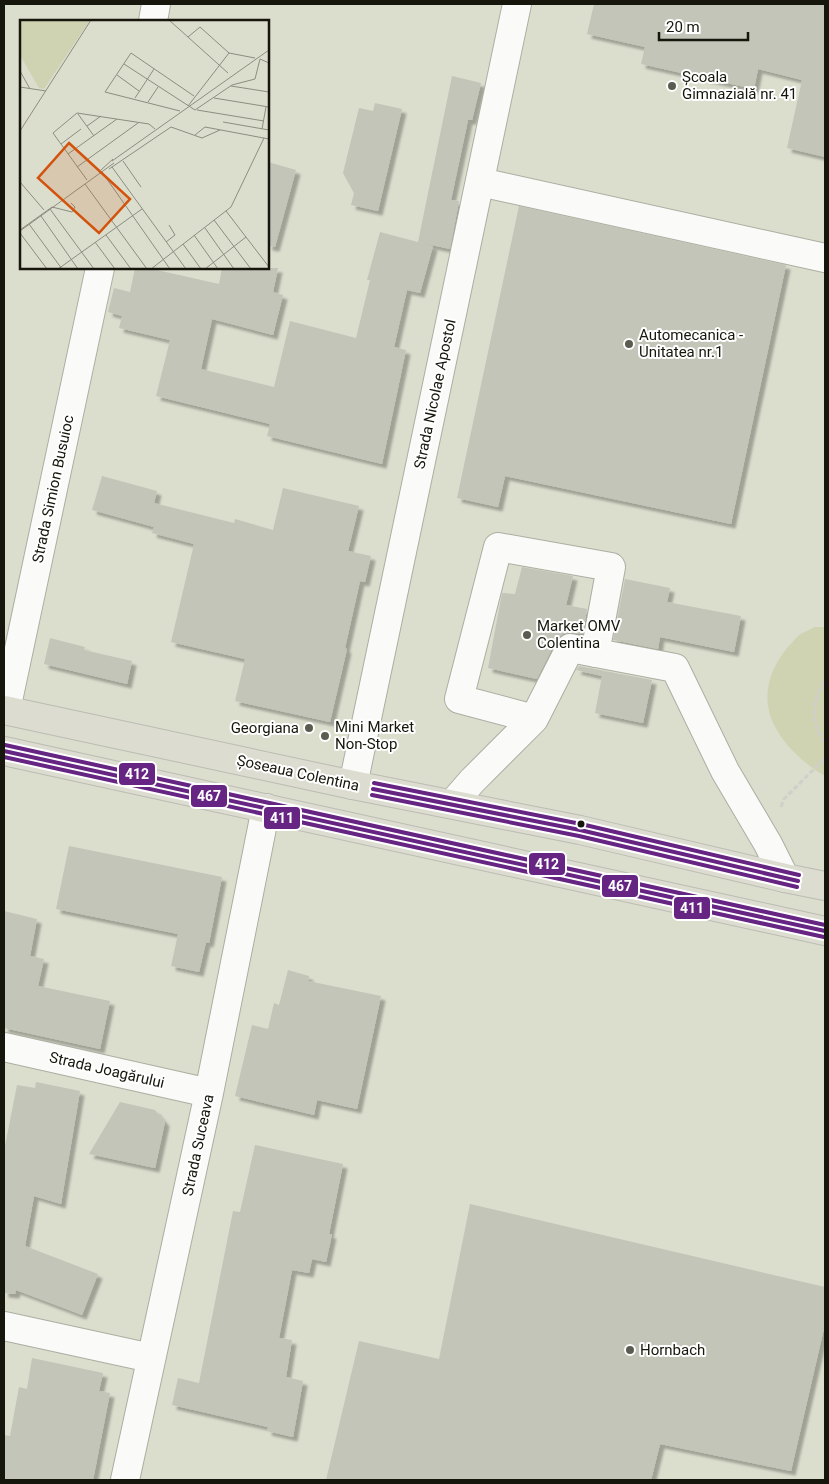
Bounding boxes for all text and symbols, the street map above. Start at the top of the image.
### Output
scale bar [659,10,748,42]
text: 20 m [666,18,700,36]
inset map [20,20,269,269]
place label: Școala Gimnazială nr. 41 [682,68,797,103]
marker: Școala Gimnazială nr. 41 [666,80,678,92]
street label: Strada Nicolae Apostol [410,317,460,471]
place label: Automecanica - Unitatea nr.1 [639,326,743,361]
marker: Automecanica - Unitatea nr.1 [623,338,635,350]
street label: Strada Simion Busuioc [29,413,77,565]
place label: Market OMV Colentina [537,617,621,652]
marker: Market OMV Colentina [521,629,533,641]
place label: Mini Market Non-Stop [335,718,414,753]
place label: Georgiana [231,719,299,737]
marker: Georgiana [303,722,315,734]
marker: Mini Market Non-Stop [319,730,331,742]
street label: Șoseaua Colentina [235,751,361,795]
line badge: 412 [118,762,156,786]
text: 412 [125,766,149,782]
line badge: 467 [190,784,228,808]
text: 467 [197,788,221,804]
line badge: 411 [263,806,301,830]
text: 411 [270,810,294,826]
unlabelled marker [576,819,586,829]
line badge: 412 [528,852,566,876]
text: 412 [535,856,559,872]
line badge: 467 [601,874,639,898]
text: 467 [608,878,632,894]
line badge: 411 [673,896,711,920]
text: 411 [680,900,704,916]
street label: Strada Joagărului [48,1048,166,1092]
street label: Strada Suceava [178,1093,218,1197]
place label: Hornbach [640,1341,705,1359]
marker: Hornbach [624,1344,636,1356]

